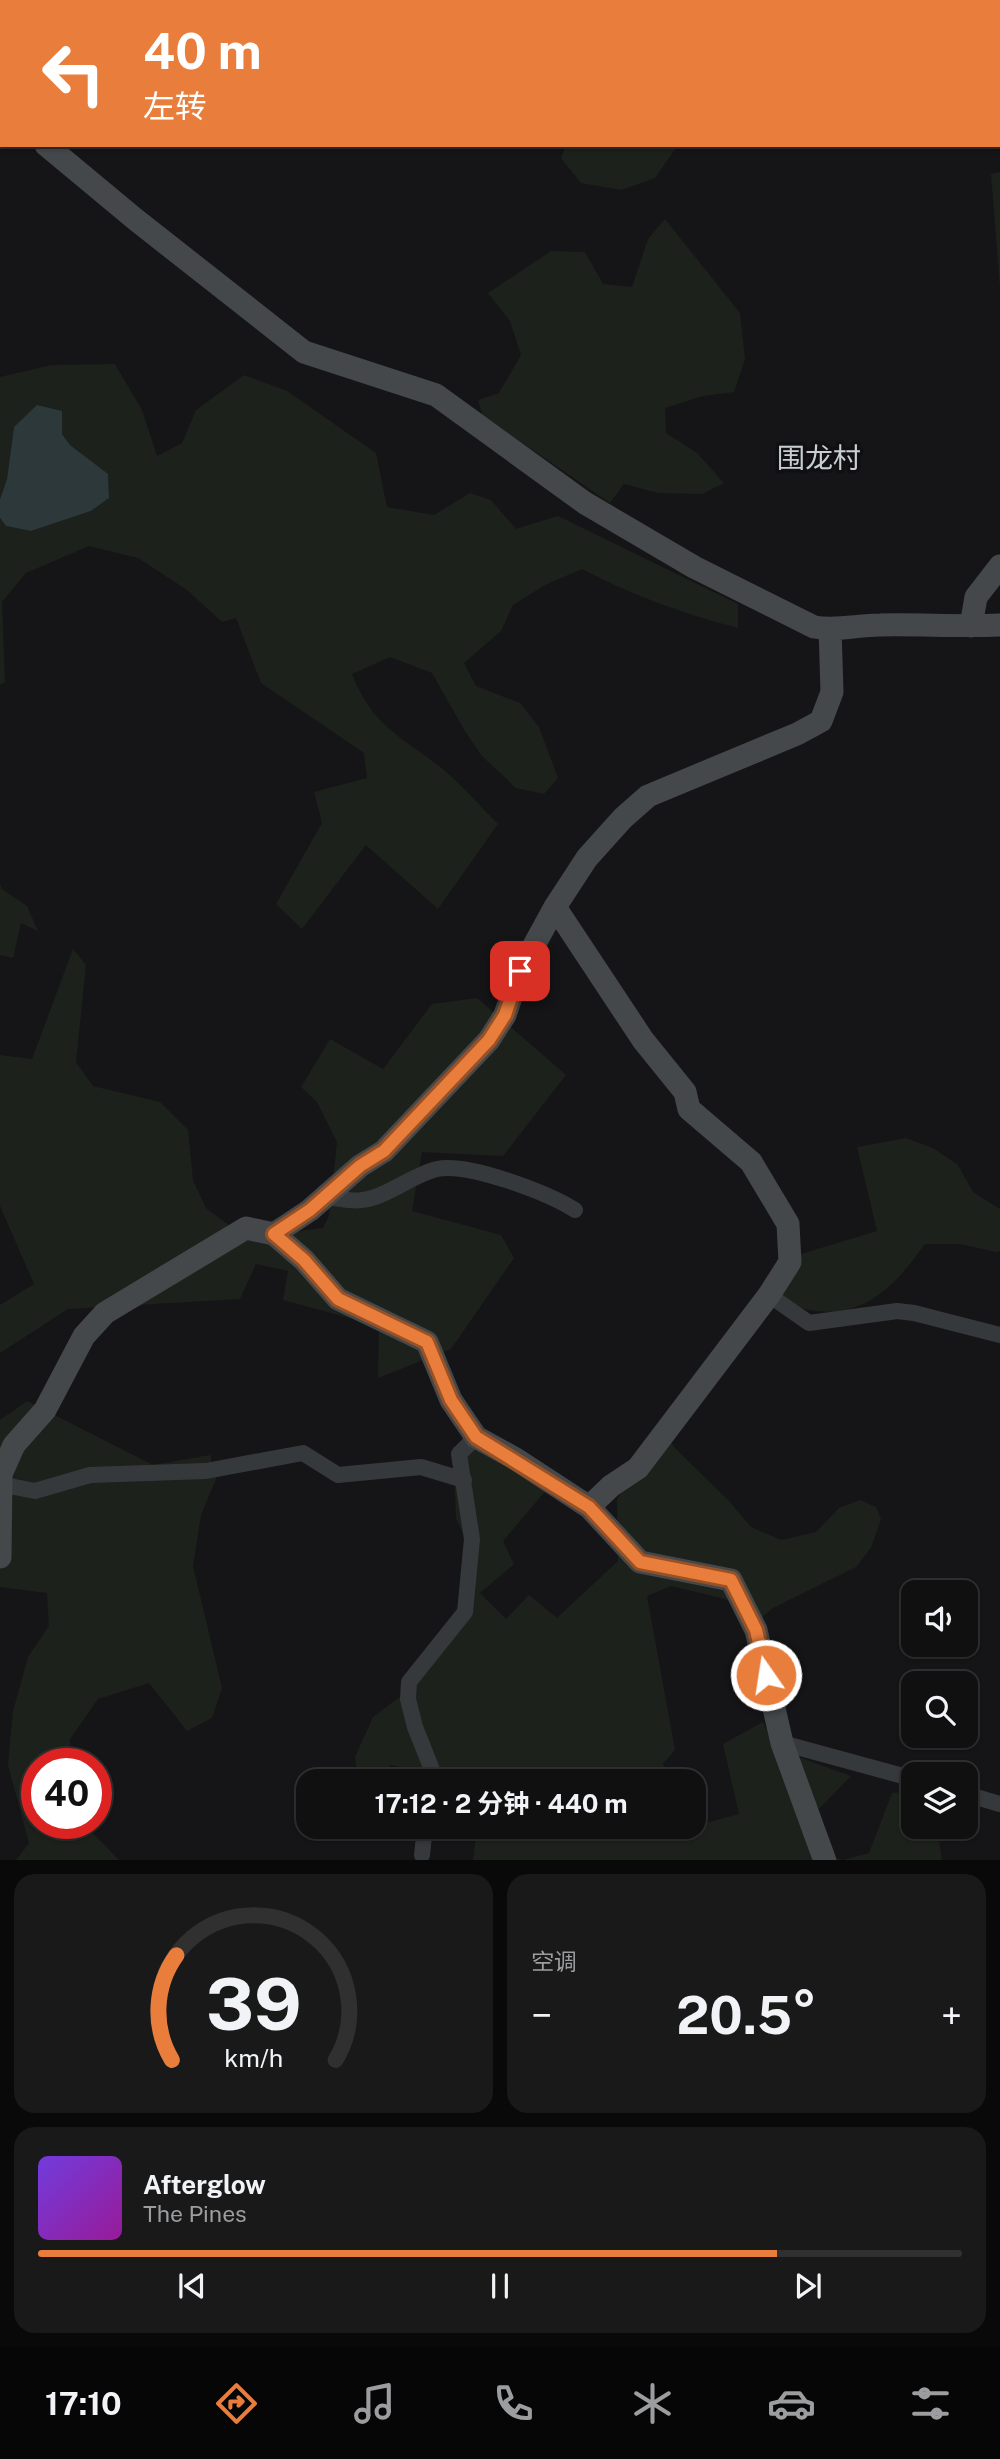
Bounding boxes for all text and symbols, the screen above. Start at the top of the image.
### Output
text: 40 m [143,22,262,80]
icon: left [28,28,119,119]
text: 左转 [143,88,207,125]
district label: 围龙村 [777,441,861,474]
pin [490,941,550,1001]
icon: arrive [501,952,539,990]
map controls [901,1580,978,1839]
button: sound [901,1580,978,1657]
position arrow [729,1638,803,1712]
button: search [901,1671,978,1748]
speed limit sign: 40 [21,1748,112,1839]
button: layers [901,1762,978,1839]
text: 17:12 · 2 分钟 · 440 m [374,1788,628,1819]
text: 空调 [531,1948,577,1975]
text: 39 [205,1961,302,2046]
text: 20.5° [676,1985,817,2046]
text: − [531,1993,552,2038]
text: + [941,1993,962,2038]
text: km/h [224,2042,283,2072]
text: Afterglow [143,2169,266,2200]
text: The Pines [143,2200,247,2227]
icon: previous [173,2267,211,2305]
icon: pause [481,2267,519,2305]
icon: next [789,2267,827,2305]
icon: directions [212,2379,261,2428]
icon: music [350,2379,399,2428]
icon: phone [489,2379,538,2428]
icon: climate [628,2379,677,2428]
icon: car [767,2379,816,2428]
icon: filters [906,2379,955,2428]
text: 17:10 [45,2385,122,2422]

